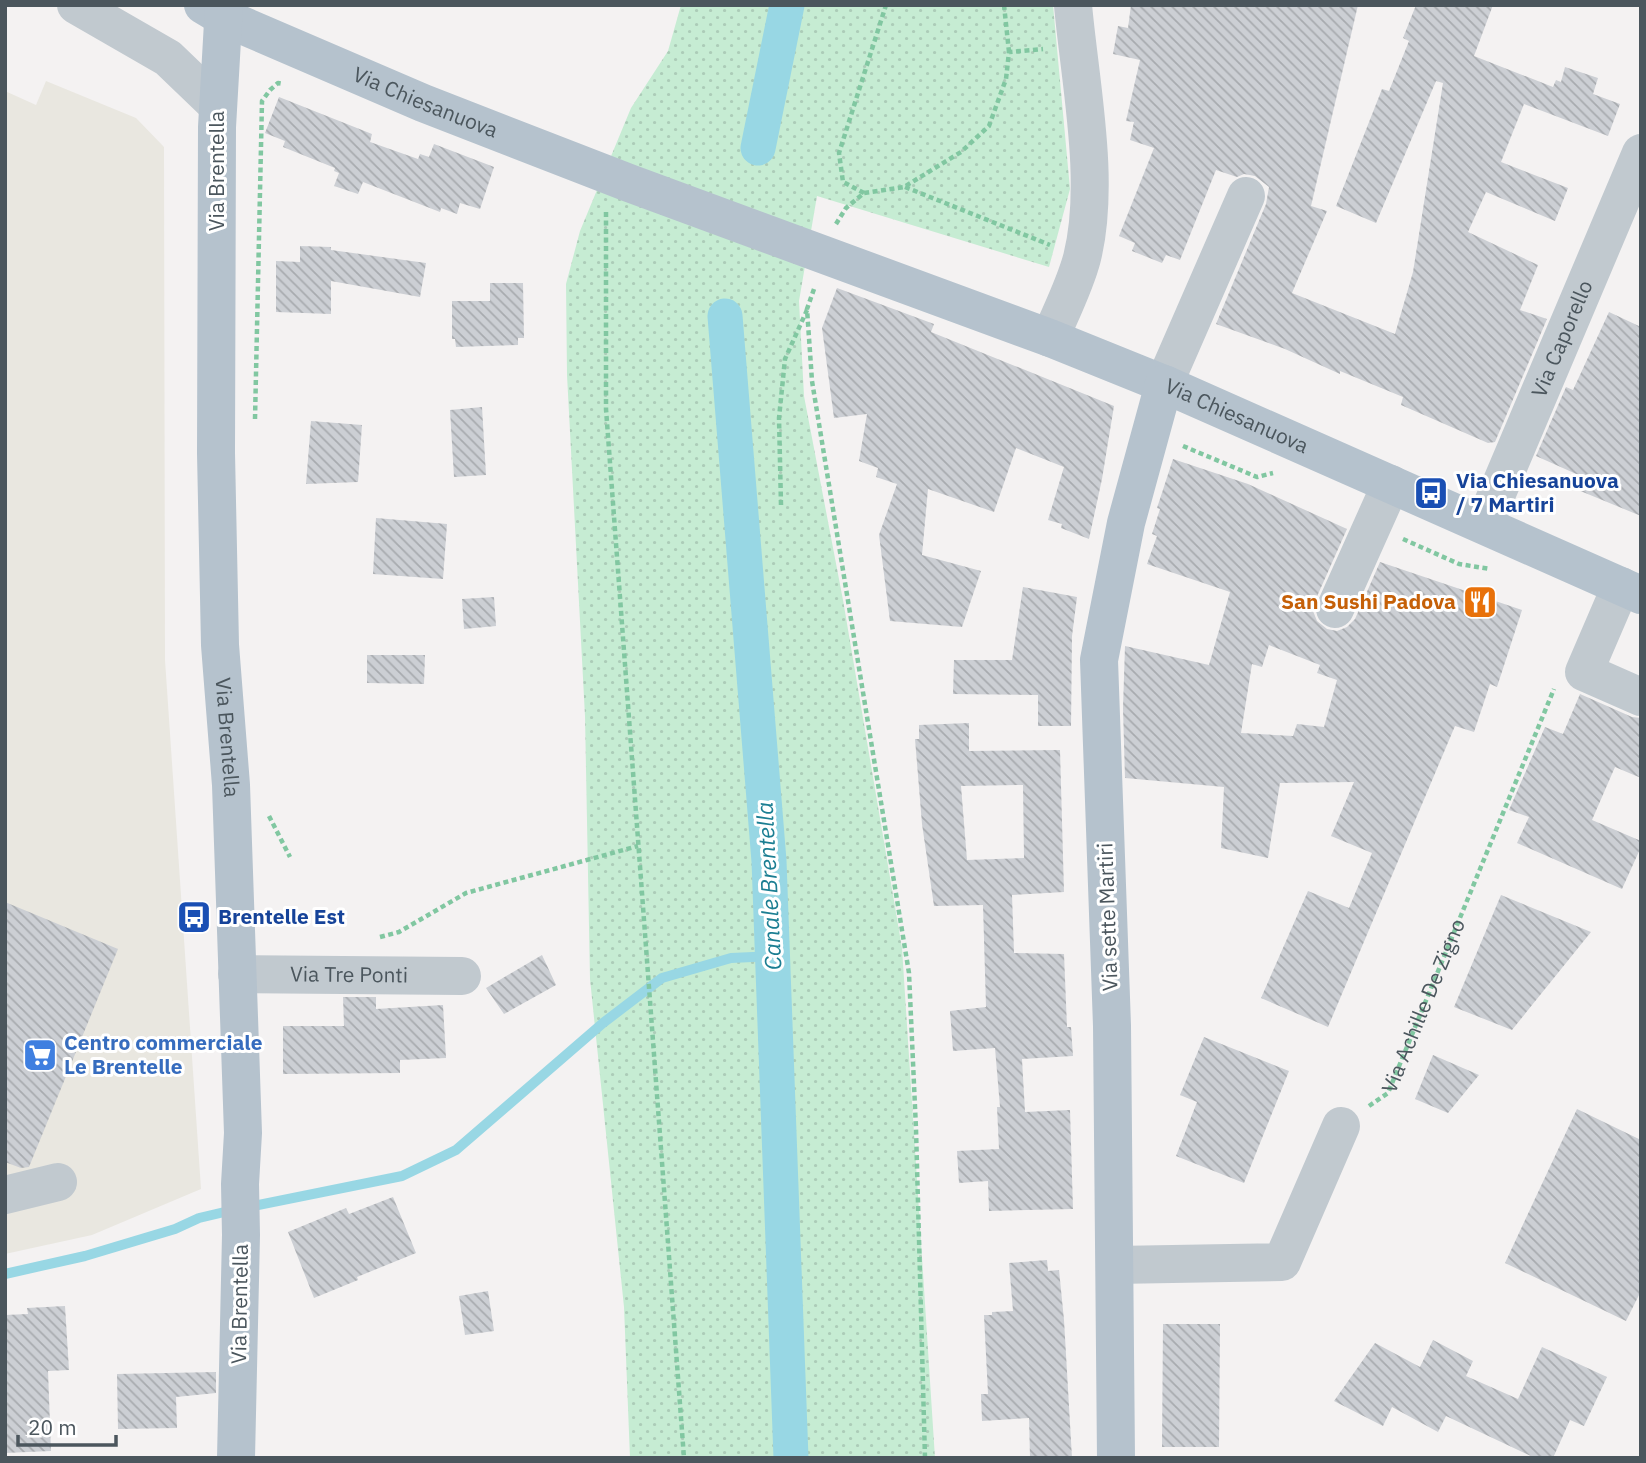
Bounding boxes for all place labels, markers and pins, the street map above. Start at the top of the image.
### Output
place label: Via Chiesanuova / 7 Martiri [1456,466,1619,518]
bus stop icon: Via Chiesanuova / 7 Martiri [1412,474,1450,512]
restaurant icon: San Sushi Padova [1461,583,1499,621]
place label: San Sushi Padova [1281,587,1456,615]
bus stop icon: Brentelle Est [175,898,213,936]
place label: Brentelle Est [218,902,345,930]
place label: Centro commerciale Le Brentelle [64,1028,263,1080]
supermarket icon: Centro commerciale Le Brentelle [21,1036,59,1074]

